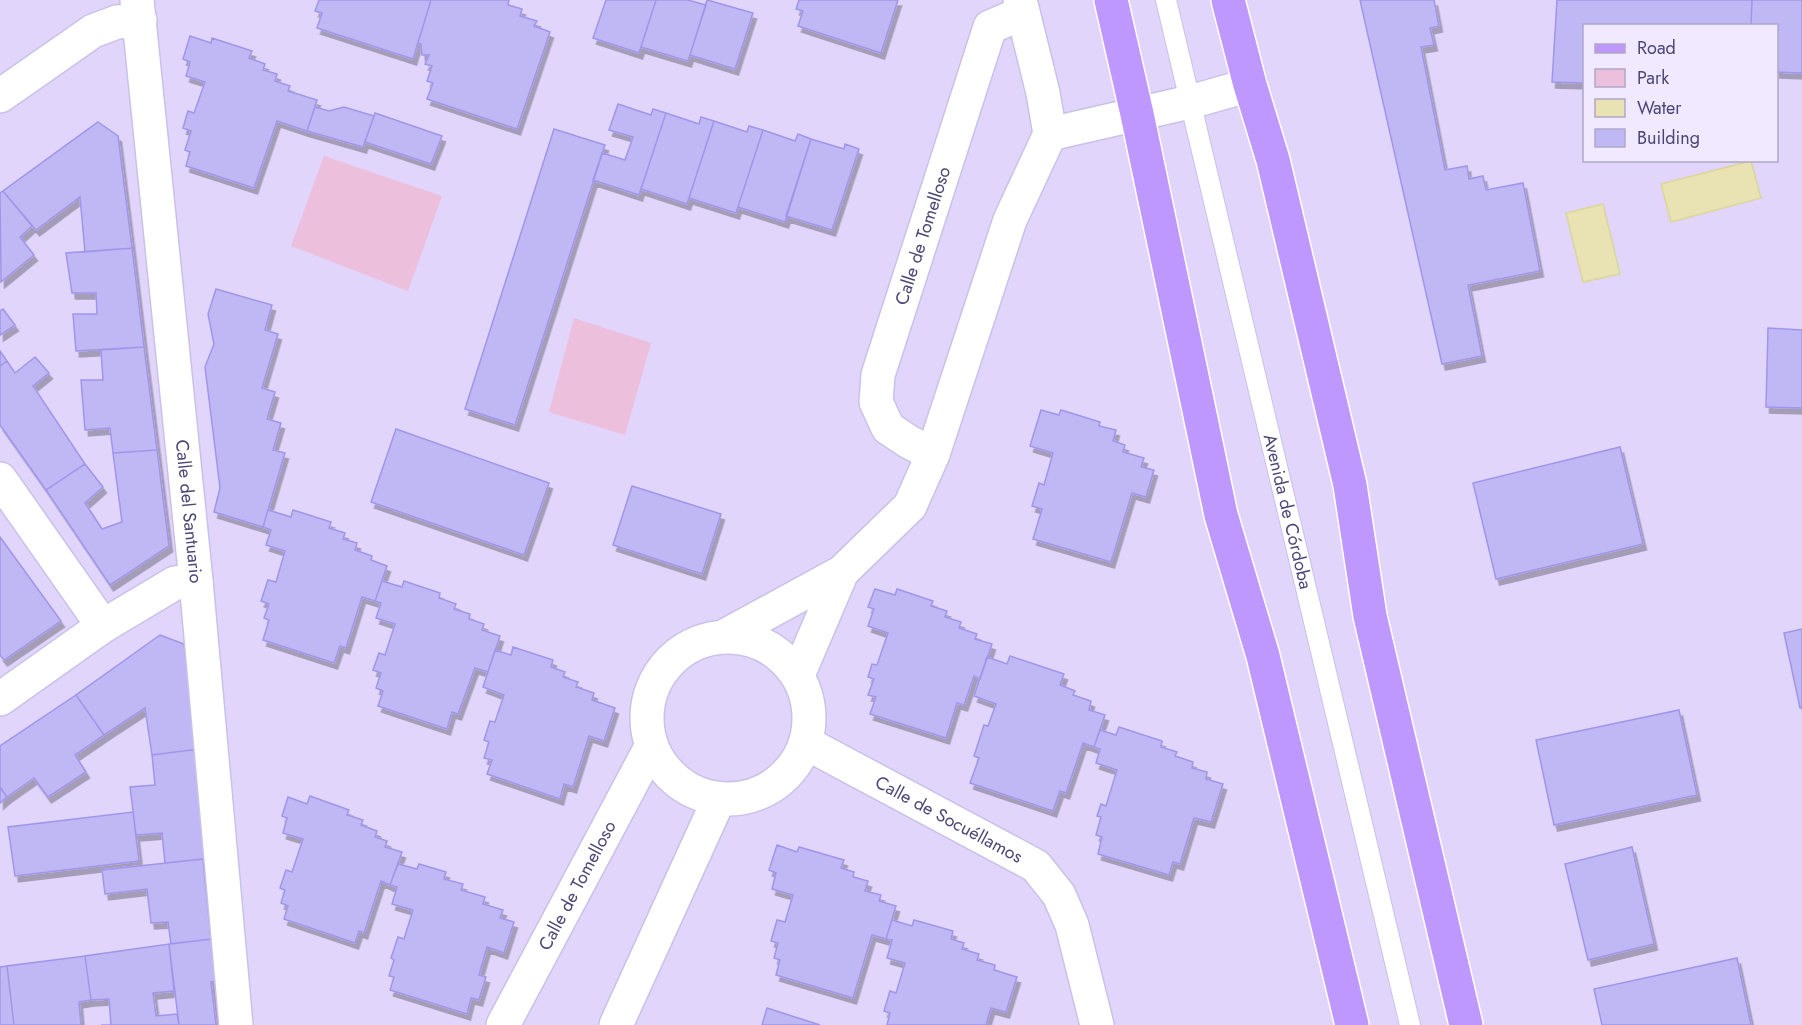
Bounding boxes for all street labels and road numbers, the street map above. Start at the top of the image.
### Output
street label: Calle de Tomelloso [888,163,957,308]
street label: Avenida de Córdoba [1257,431,1319,592]
street label: Calle del Santuario [169,438,209,585]
street label: Calle de Socuéllamos [870,769,1027,870]
street label: Calle de Tomelloso [532,816,623,955]

